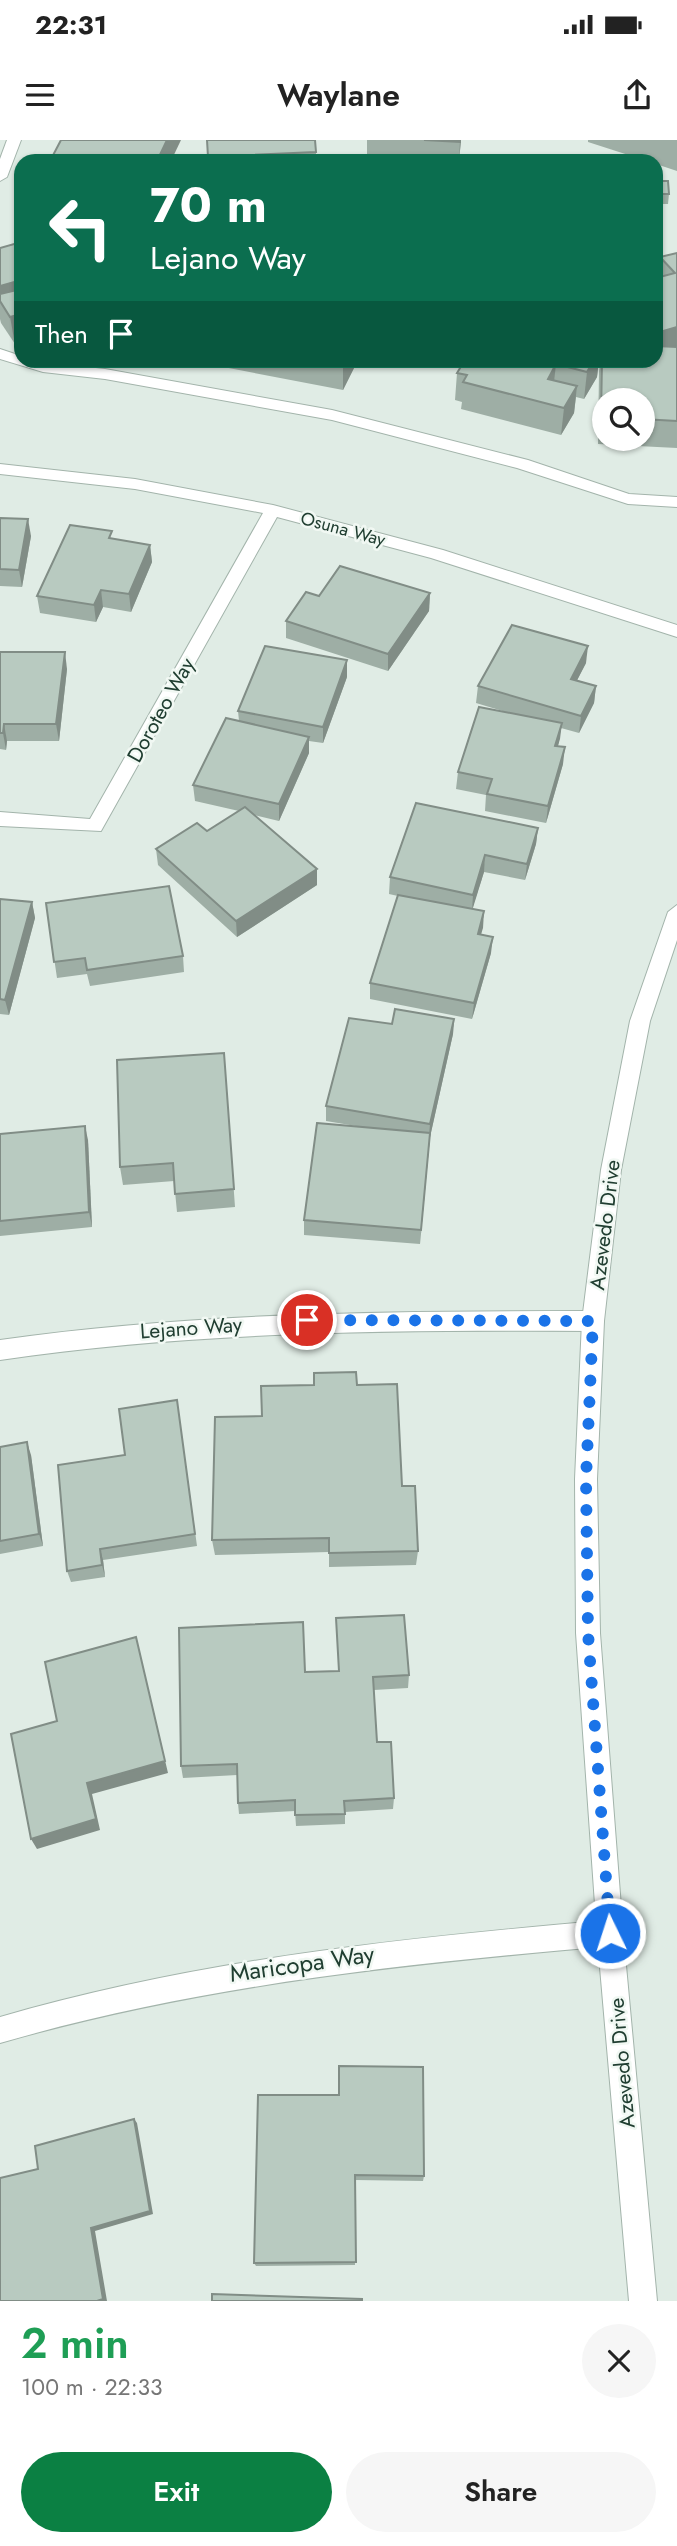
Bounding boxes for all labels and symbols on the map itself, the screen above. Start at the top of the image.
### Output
street label: Osuna Way [298,505,388,553]
street label: Doroteo Way [120,651,203,768]
street label: Azevedo Drive [582,1158,628,1292]
pin [277,1290,337,1350]
street label: Lejano Way [139,1309,244,1347]
position arrow [573,1896,647,1970]
street label: Maricopa Way [227,1936,377,1991]
street label: Azevedo Drive [601,1996,643,2130]

